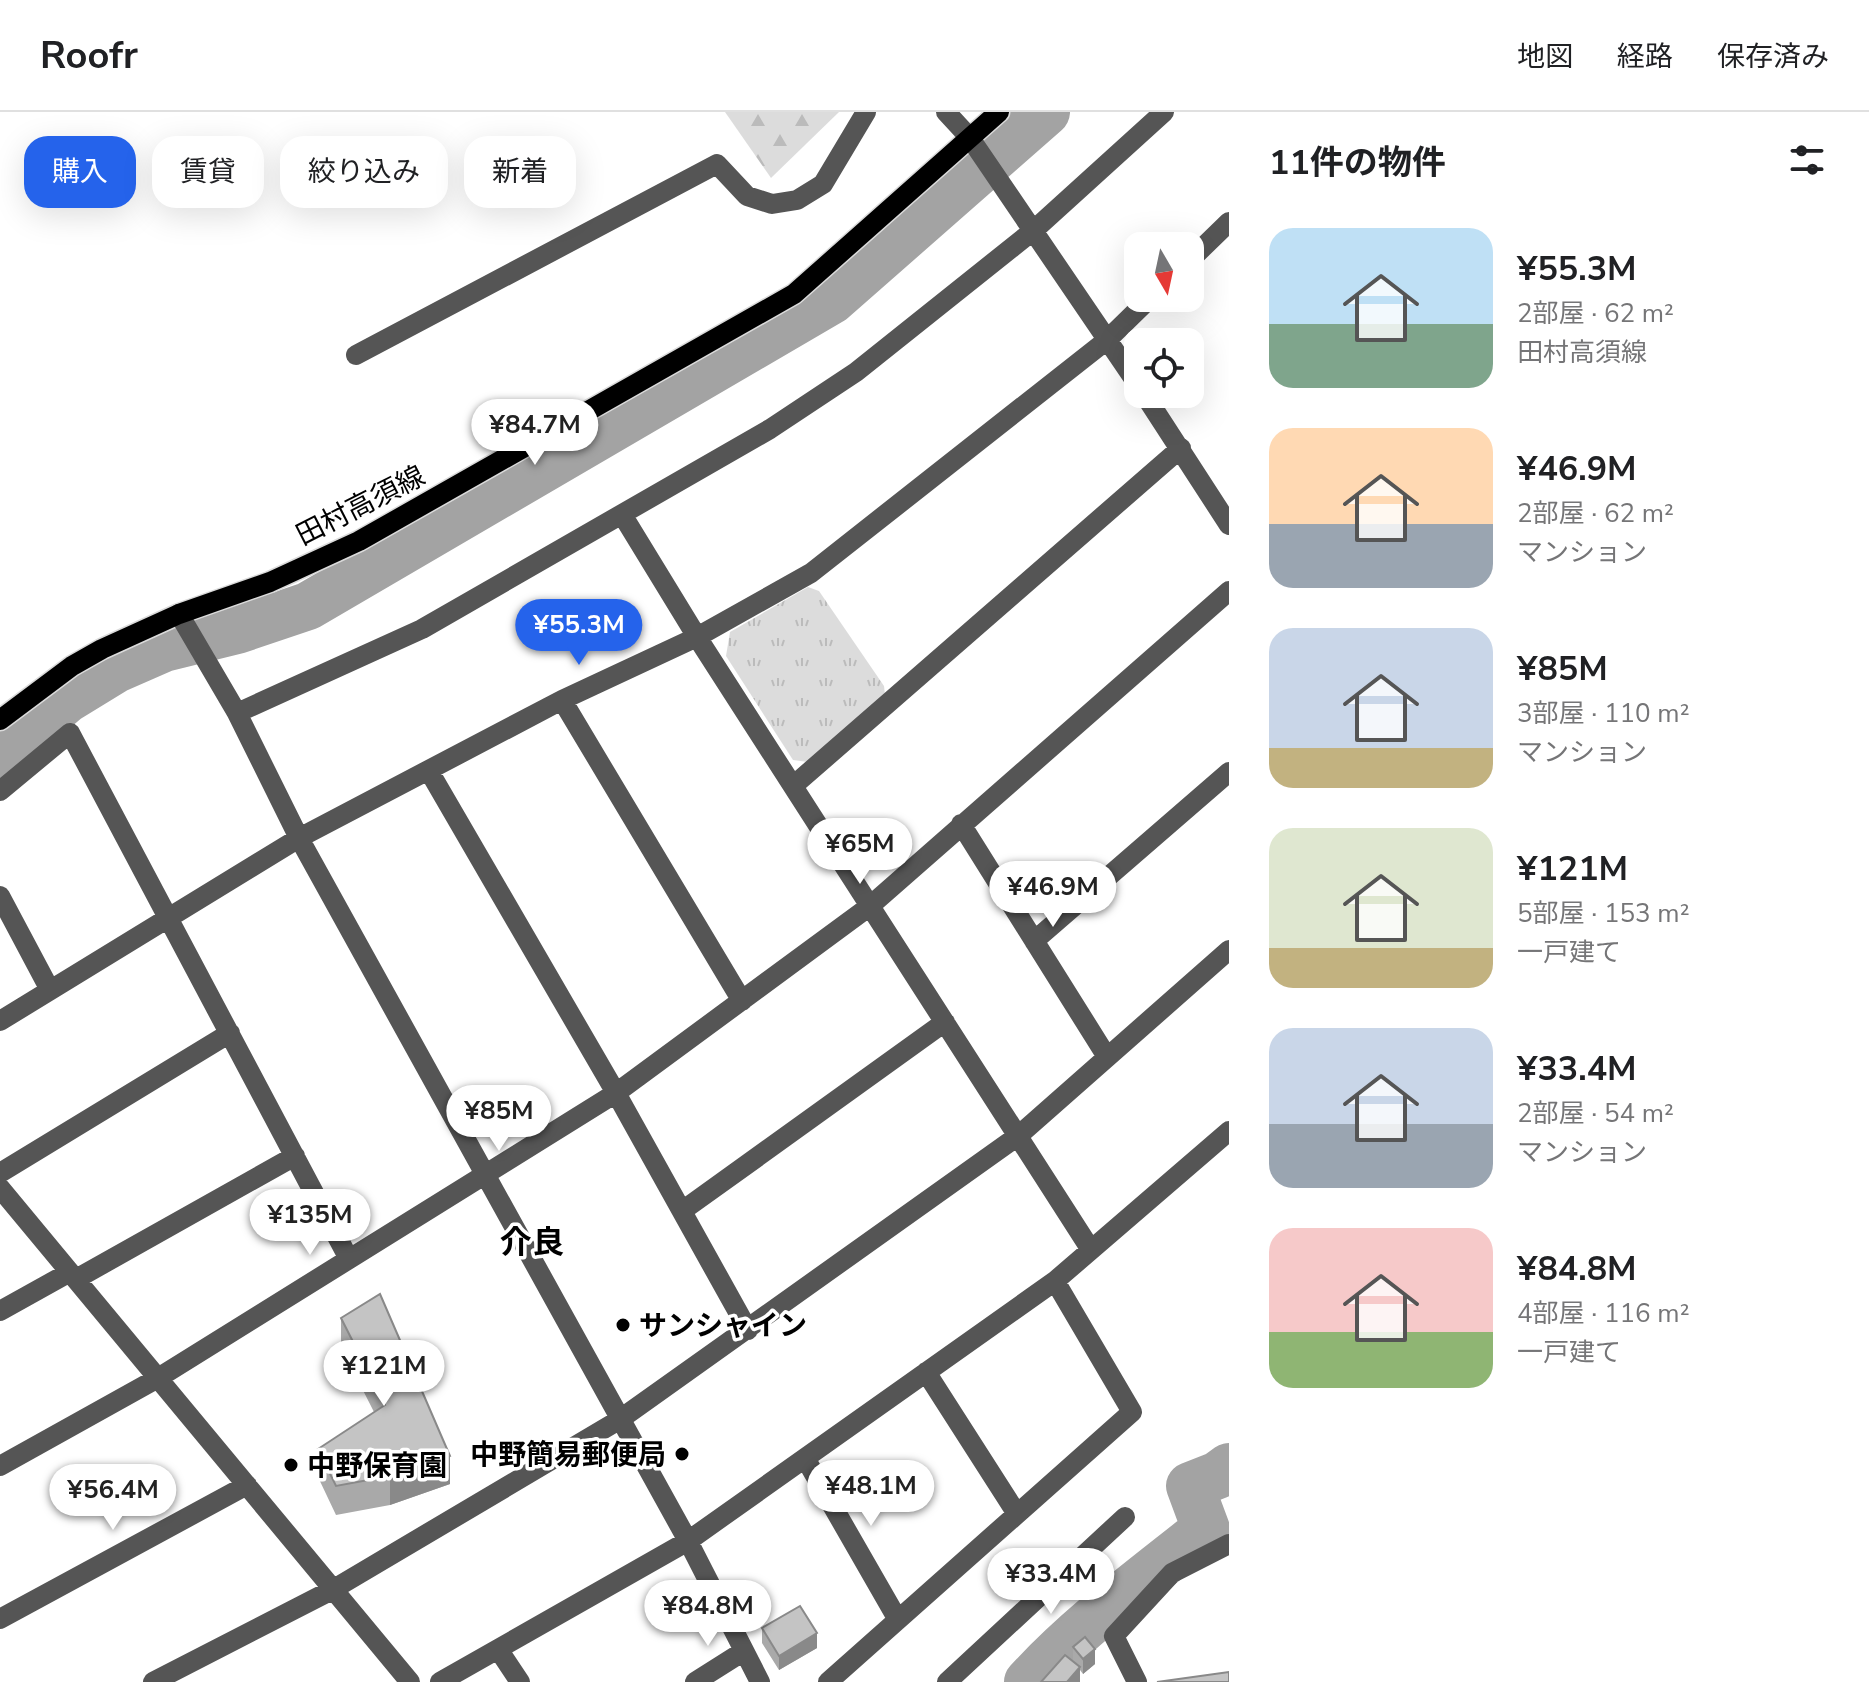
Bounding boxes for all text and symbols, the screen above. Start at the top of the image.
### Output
text: Roofr [40,30,138,81]
text: 地図 [1517,38,1573,76]
text: 経路 [1617,38,1673,76]
text: 保存済み [1717,38,1829,76]
chip: 購入 [24,136,136,208]
chip: 賃貸 [152,136,264,208]
chip: 絞り込み [280,136,448,208]
chip: 新着 [464,136,576,208]
icon: filters [1785,138,1829,182]
text: 11件の物件 [1269,140,1446,186]
north arrow [1124,232,1204,312]
map controls [1124,232,1204,408]
text: ¥55.3M [1517,246,1637,292]
icon: home [1333,260,1429,356]
text: 2部屋 · 62 m² [1517,296,1674,331]
button: locate [1124,328,1204,408]
text: 田村高須線 [1517,335,1647,370]
pin: ¥84.7M [470,399,600,467]
text: ¥84.7M [489,407,581,442]
text: ¥46.9M [1517,446,1637,492]
street label: 田村高須線 [289,457,431,555]
icon: home [1333,460,1429,556]
text: 2部屋 · 62 m² [1517,496,1674,531]
text: マンション [1517,535,1647,570]
pin: ¥55.3M [514,599,644,667]
text: ¥55.3M [533,607,625,642]
text: ¥85M [1517,646,1608,692]
icon: home [1333,660,1429,756]
text: 3部屋 · 110 m² [1517,696,1690,731]
text: マンション [1517,735,1647,770]
pin: ¥65M [813,818,907,886]
text: ¥65M [825,826,895,861]
text: ¥121M [1517,846,1628,892]
icon: home [1333,860,1429,956]
pin: ¥46.9M [988,861,1118,929]
text: ¥46.9M [1007,869,1099,904]
text: 5部屋 · 153 m² [1517,896,1690,931]
text: 一戸建て [1517,935,1621,970]
text: ¥33.4M [1517,1046,1637,1092]
icon: home [1333,1060,1429,1156]
pin: ¥85M [452,1085,546,1153]
text: ¥85M [464,1093,534,1128]
text: 2部屋 · 54 m² [1517,1096,1674,1131]
text: マンション [1517,1135,1647,1170]
pin: ¥135M [254,1189,366,1257]
text: ¥135M [268,1197,352,1232]
district label: 介良 [500,1221,564,1264]
text: ¥84.8M [1517,1246,1637,1292]
icon: home [1333,1260,1429,1356]
text: 4部屋 · 116 m² [1517,1296,1690,1331]
place label: サンシャイン [639,1307,807,1345]
marker: サンシャイン [614,1316,632,1334]
text: 一戸建て [1517,1335,1621,1370]
pin: ¥121M [328,1340,440,1408]
text: ¥121M [342,1348,426,1383]
place label: 中野簡易郵便局 [470,1436,666,1474]
marker: 中野簡易郵便局 [673,1445,691,1463]
place label: 中野保育園 [307,1447,447,1485]
marker: 中野保育園 [282,1456,300,1474]
pin: ¥48.1M [806,1460,936,1528]
pin: ¥56.4M [48,1464,178,1532]
text: ¥48.1M [825,1468,917,1503]
text: ¥56.4M [67,1472,159,1507]
pin: ¥33.4M [986,1548,1116,1616]
text: ¥33.4M [1005,1556,1097,1591]
pin: ¥84.8M [643,1580,773,1648]
text: ¥84.8M [662,1588,754,1623]

